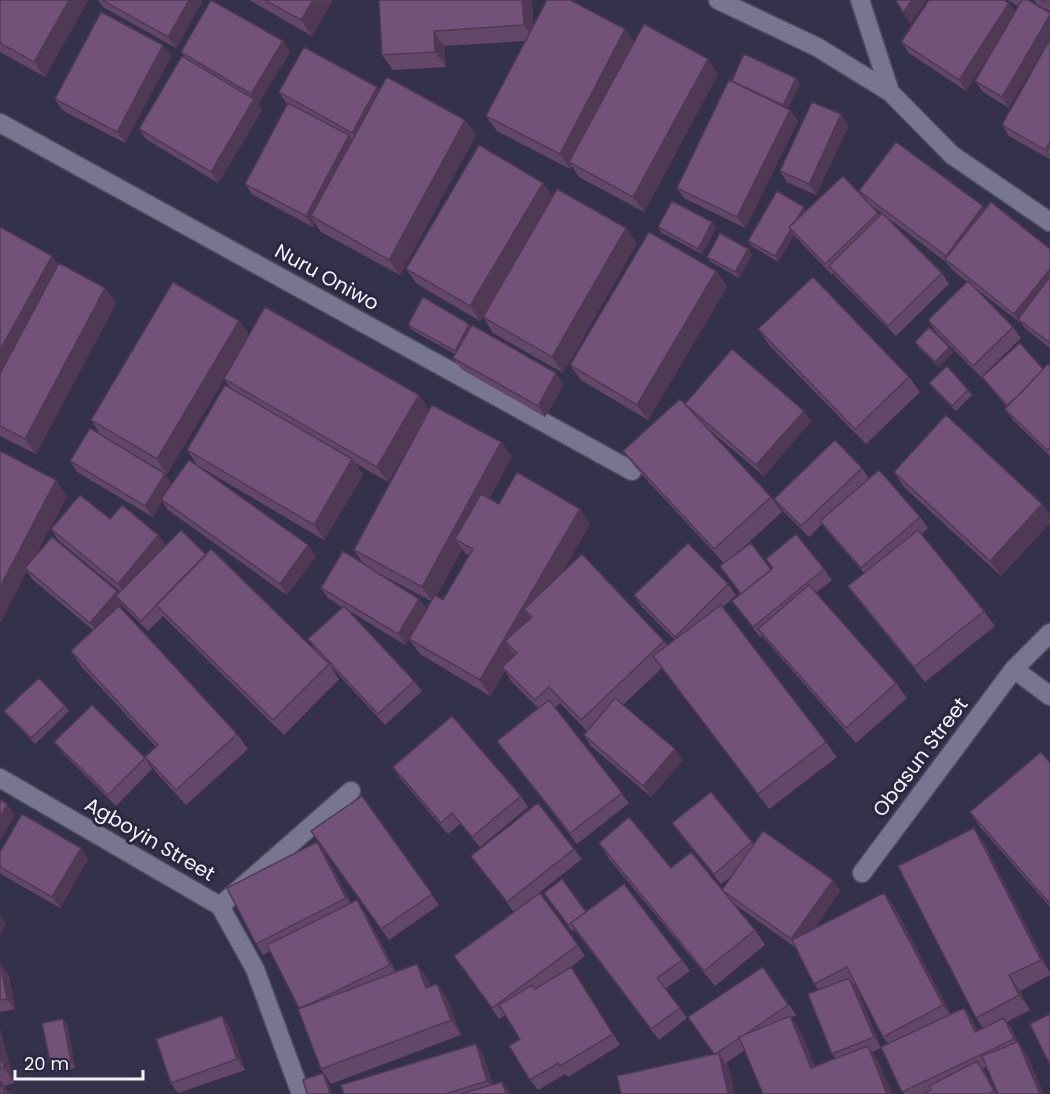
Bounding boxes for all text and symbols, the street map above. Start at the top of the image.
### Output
street label: Nuru Oniwo [270,237,384,317]
street label: Obasun Street [866,692,974,822]
street label: Agboyin Street [80,790,220,888]
scale bar [15,1043,142,1081]
text: 20 m [24,1051,69,1076]

